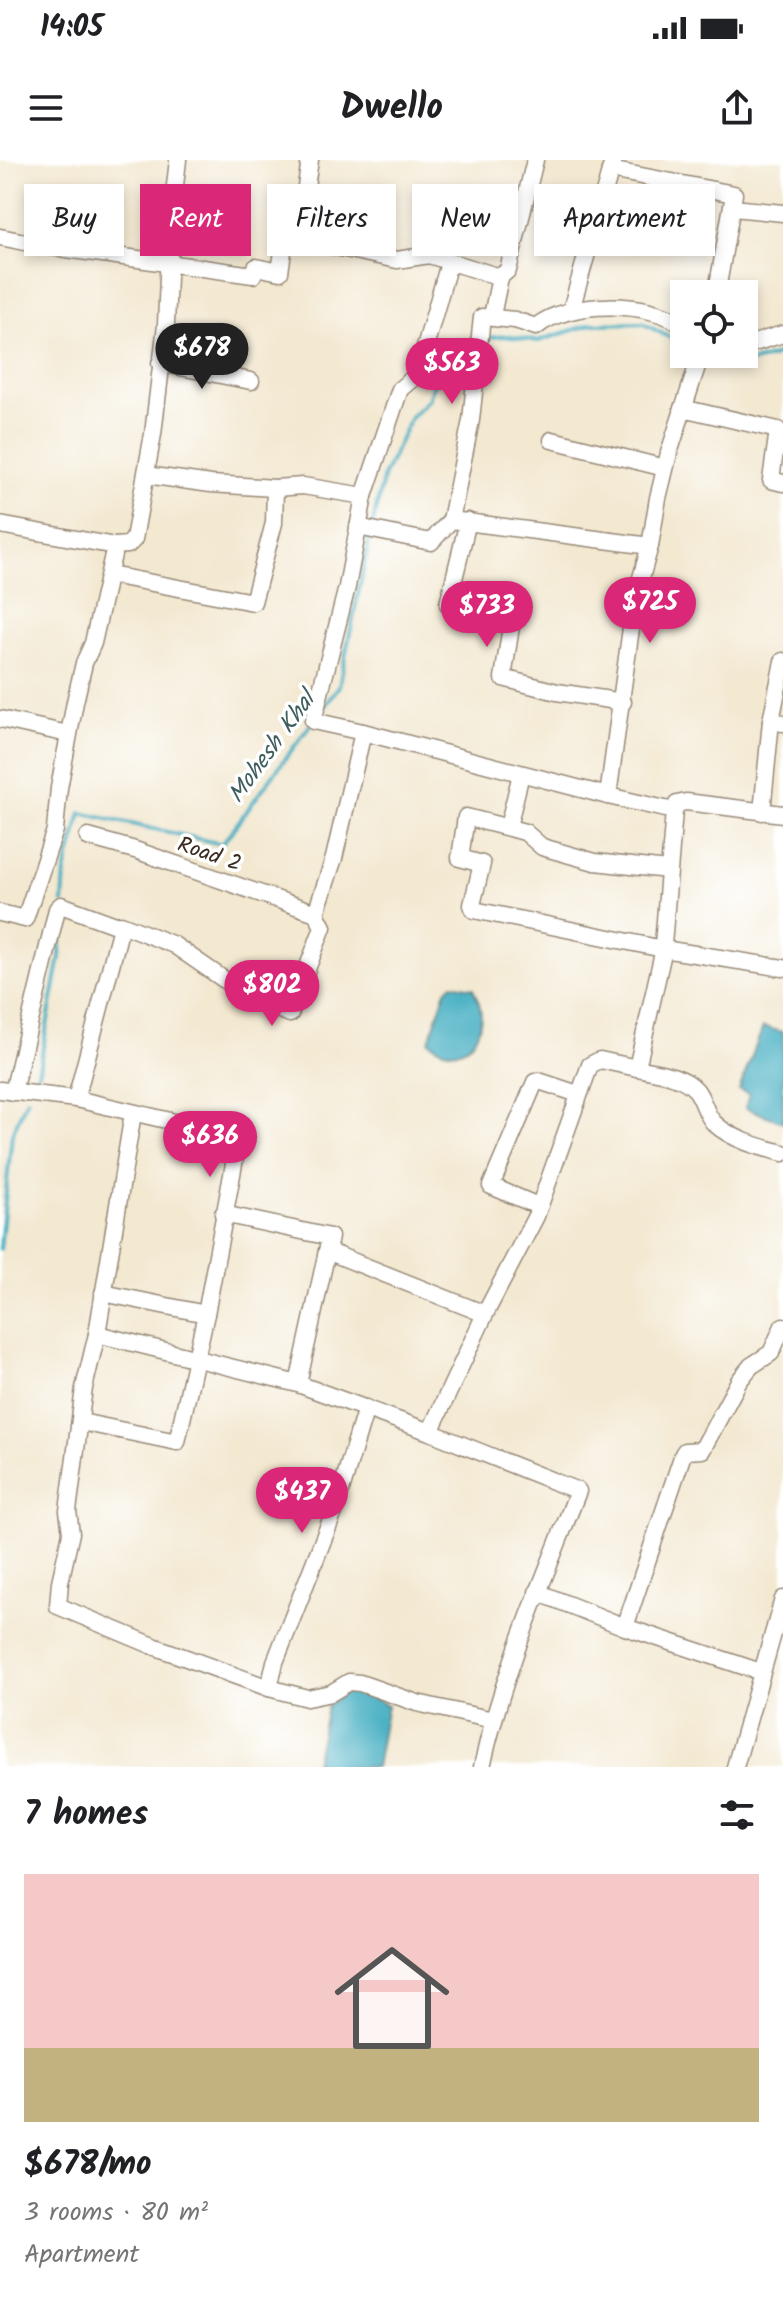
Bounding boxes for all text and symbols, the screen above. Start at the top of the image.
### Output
text: 14:05 [40,4,103,52]
text: Dwello [340,80,443,137]
icon: menu [24,86,68,130]
icon: share [715,86,759,130]
chip: Buy [24,184,124,256]
chip: Rent [140,184,251,256]
chip: Filters [267,184,396,256]
chip: New [412,184,518,256]
chip: Apartment [534,184,715,256]
map controls [670,280,758,368]
button: locate [670,280,758,368]
pin: $678 [155,323,249,391]
text: $678 [173,328,231,370]
pin: $563 [405,338,499,406]
text: $563 [424,343,480,385]
pin: $725 [603,577,697,645]
pin: $733 [440,581,534,649]
text: $725 [622,582,678,624]
text: $733 [459,586,515,628]
water label: Mohesh Khal [218,680,329,812]
street label: Road 2 [172,828,246,883]
pin: $802 [225,960,319,1028]
text: $802 [242,965,302,1007]
pin: $636 [163,1111,257,1179]
text: $636 [181,1116,239,1158]
pin: $437 [255,1467,349,1535]
text: $437 [274,1472,330,1514]
text: 7 homes [24,1788,148,1842]
icon: filters [715,1793,759,1837]
icon: home [320,1926,464,2070]
text: $678/mo [24,2138,152,2192]
text: 3 rooms · 80 m² [24,2192,208,2234]
text: Apartment [24,2234,139,2276]

